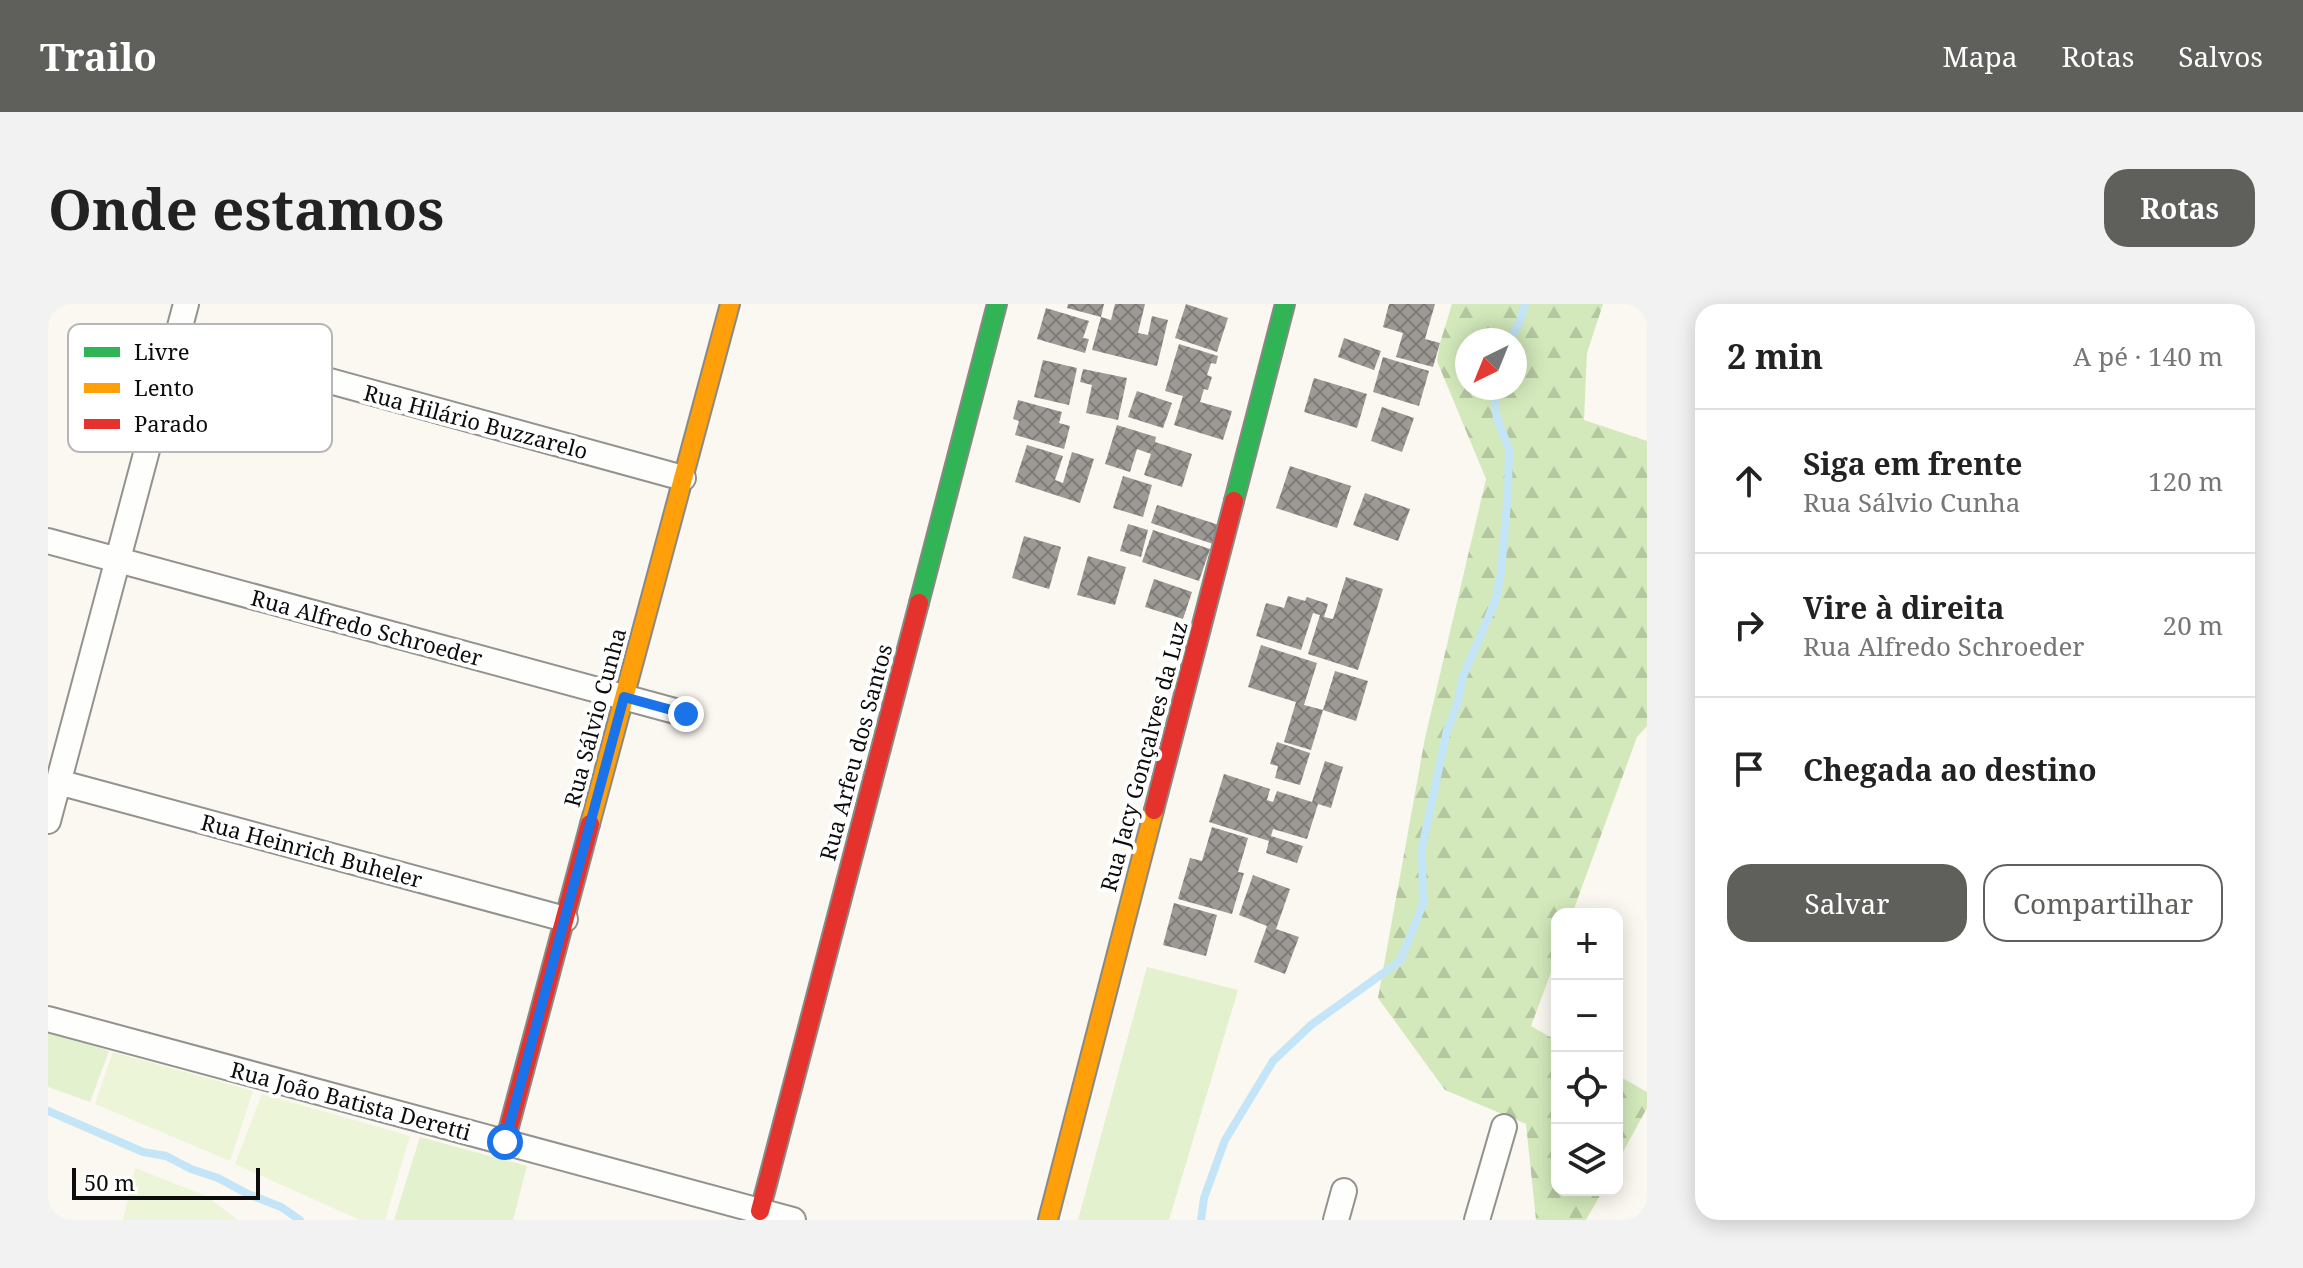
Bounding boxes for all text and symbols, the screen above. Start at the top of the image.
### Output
text: Trailo [40,30,157,82]
text: Mapa [1943,37,2018,75]
text: Rotas [2062,37,2134,75]
text: Salvos [2178,37,2263,75]
button: Rotas [2104,169,2255,247]
text: Onde estamos [48,170,444,246]
legend [68,324,332,452]
north arrow [1455,328,1527,400]
text: 2 min [1727,333,1823,379]
text: Livre [134,336,190,366]
text: A pé · 140 m [2073,338,2223,374]
text: Lento [134,372,194,402]
street label: Rua Hilário Buzzarelo [361,377,591,465]
text: Parado [134,408,208,438]
text: Siga em frente [1803,443,2022,484]
icon: ahead [1727,459,1771,503]
text: 120 m [2148,463,2223,499]
text: Rua Sálvio Cunha [1803,484,2020,520]
street label: Rua Alfredo Schroeder [248,582,487,672]
text: Vire à direita [1803,587,2005,628]
icon: right [1727,603,1771,647]
text: 20 m [2163,607,2223,643]
street label: Rua Jacy Gonçalves da Luz [1092,617,1194,895]
street label: Rua Sálvio Cunha [556,624,632,810]
text: Rua Alfredo Schroeder [1803,628,2085,664]
street label: Rua Arfeu dos Santos [812,641,898,863]
route end [668,696,704,732]
icon: arrive [1727,747,1771,791]
text: Chegada ao destino [1803,749,2097,790]
street label: Rua Heinrich Buheler [198,806,427,894]
button: Salvar [1727,864,1967,942]
button: Compartilhar [1983,864,2223,942]
map controls [1551,908,1623,1196]
button: + [1551,908,1623,980]
button: − [1551,980,1623,1052]
button: locate [1551,1052,1623,1124]
street label: Rua João Batista Deretti [228,1053,474,1147]
route start [487,1124,523,1160]
button: layers [1551,1124,1623,1196]
scale bar [72,1164,260,1200]
text: 50 m [84,1167,135,1197]

